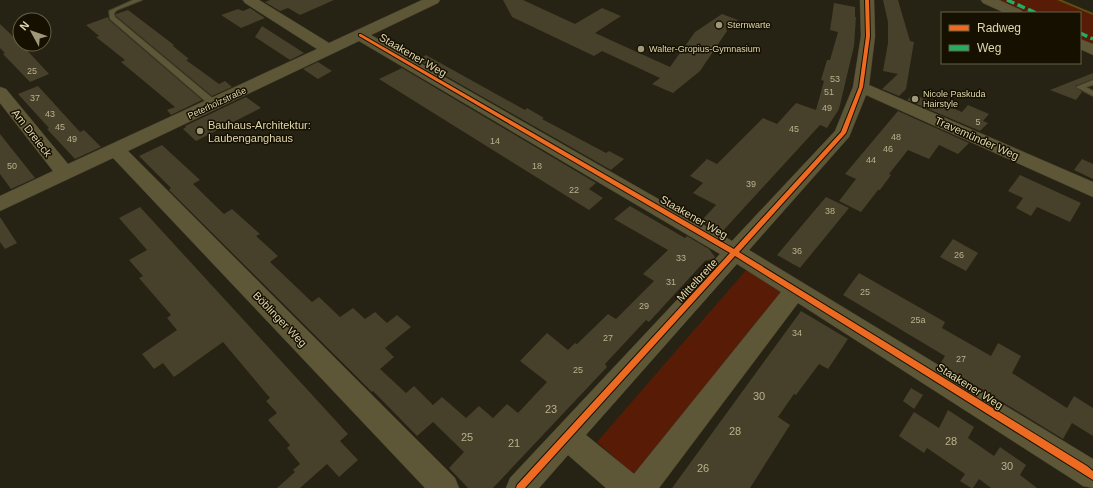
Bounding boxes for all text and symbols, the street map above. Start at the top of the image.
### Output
north arrow [12,12,52,52]
legend [941,12,1081,64]
text: N [17,19,32,32]
marker: Sternwarte [714,20,724,30]
place label: Sternwarte [727,20,771,30]
text: Radweg [977,21,1021,35]
street label: Staakener Weg [377,31,449,79]
text: Weg [977,41,1001,55]
marker: Walter-Gropius-Gymnasium [636,44,646,54]
place label: Walter-Gropius-Gymnasium [649,44,760,54]
house number: 25 [27,66,37,76]
house number: 53 [830,74,840,84]
street label: Peterholzstraße [186,85,248,121]
house number: 51 [824,87,834,97]
place label: Nicole Paskuda Hairstyle [923,89,986,109]
house number: 37 [30,93,40,103]
marker: Nicole Paskuda Hairstyle [910,94,920,104]
house number: 49 [822,103,832,113]
street label: Am Dreieck [10,107,55,159]
house number: 43 [45,109,55,119]
street label: Travemünder Weg [933,114,1021,162]
house number: 5 [975,117,981,127]
place label: Bauhaus-Architektur: Laubenganghaus [208,119,311,144]
house number: 45 [55,122,65,132]
house number: 45 [789,124,799,134]
marker: Bauhaus-Architektur: Laubenganghaus [195,126,205,136]
house number: 48 [891,132,901,142]
house number: 49 [67,134,77,144]
house number: 14 [490,136,500,146]
house number: 46 [883,144,893,154]
house number: 44 [866,155,876,165]
house number: 50 [7,161,17,171]
house number: 18 [532,161,542,171]
house number: 39 [746,179,756,189]
house number: 22 [569,185,579,195]
street label: Staakener Weg [658,193,730,241]
house number: 38 [825,206,835,216]
house number: 36 [792,246,802,256]
house number: 26 [954,250,964,260]
house number: 33 [676,253,686,263]
street label: Mittelbreite [674,256,720,304]
house number: 31 [666,277,676,287]
house number: 25 [860,287,870,297]
street label: Böblinger Weg [251,289,309,349]
house number: 29 [639,301,649,311]
house number: 25a [910,315,926,325]
house number: 34 [792,328,802,338]
house number: 27 [603,333,613,343]
house number: 27 [956,354,966,364]
street label: Staakener Weg [935,361,1005,411]
house number: 25 [573,365,583,375]
house number: 30 [753,390,765,402]
house number: 23 [545,403,557,415]
house number: 28 [729,425,741,437]
house number: 25 [461,431,473,443]
house number: 28 [945,435,957,447]
house number: 21 [508,437,520,449]
house number: 30 [1001,460,1013,472]
house number: 26 [697,462,709,474]

